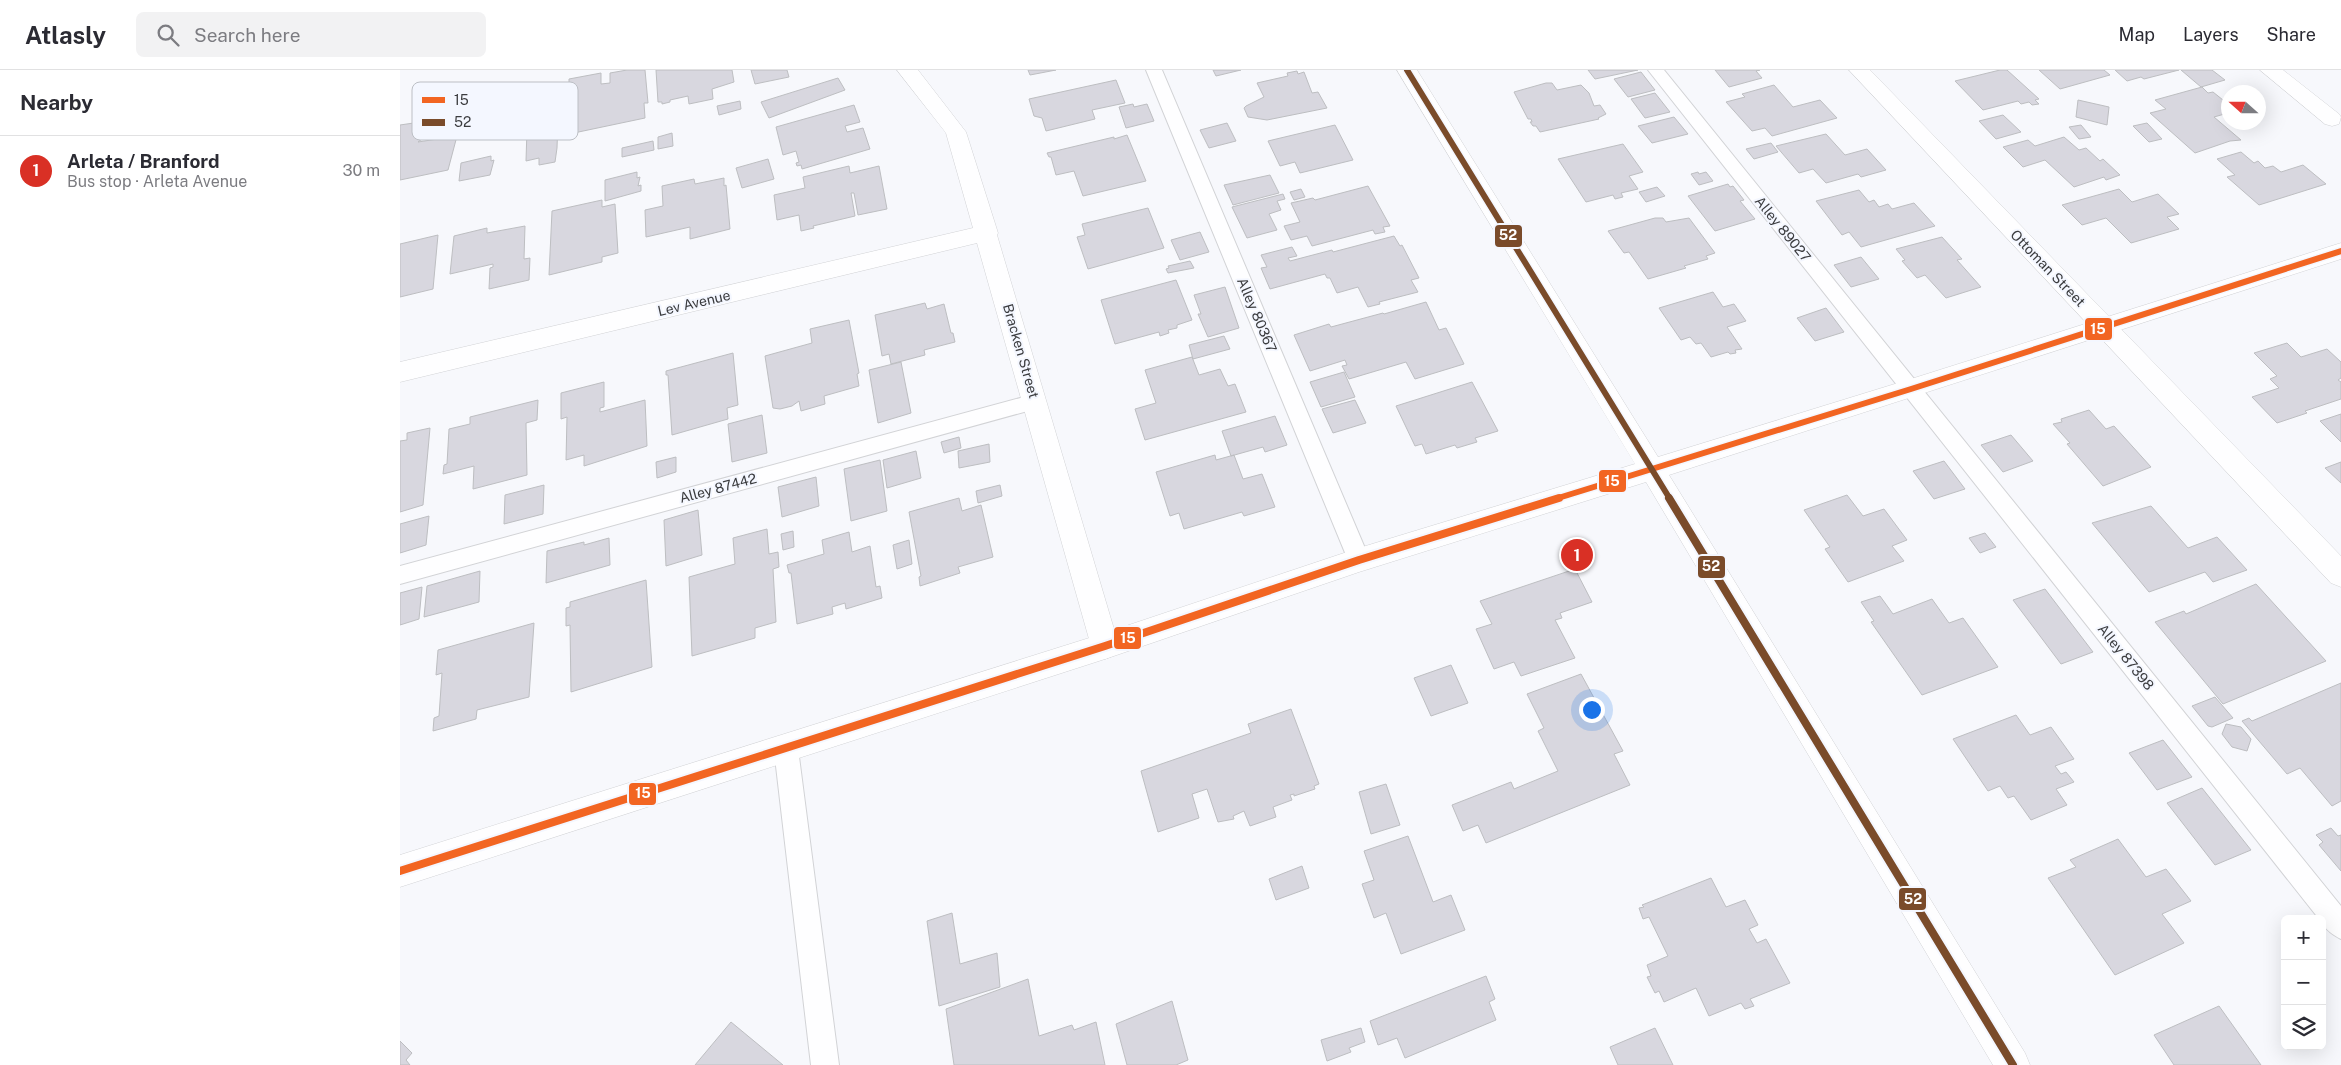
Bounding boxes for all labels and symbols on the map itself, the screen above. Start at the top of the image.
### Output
legend [412,82,578,140]
north arrow [2221,85,2266,130]
text: 15 [454,92,469,108]
text: 52 [454,114,471,130]
street label: Alley 89027 [1752,193,1814,265]
line badge: 52 [1494,224,1523,248]
street label: Ottoman Street [2007,226,2089,310]
text: 52 [1499,227,1517,243]
street label: Alley 80367 [1234,275,1280,355]
street label: Lev Avenue [656,287,732,319]
street label: Bracken Street [1000,302,1042,400]
line badge: 15 [2084,317,2113,341]
text: 15 [2090,321,2106,337]
line badge: 15 [1598,469,1627,493]
street label: Alley 87442 [678,470,758,506]
text: 15 [1604,473,1620,489]
pin: 1 [1561,536,1593,574]
line badge: 52 [1697,555,1726,579]
text: 52 [1702,558,1720,574]
street label: Alley 87398 [2095,621,2157,693]
line badge: 15 [1113,626,1142,650]
text: 15 [1120,630,1136,646]
your location [1579,697,1605,723]
line badge: 15 [628,782,657,806]
text: 15 [635,785,651,801]
line badge: 52 [1898,887,1927,911]
text: 52 [1904,891,1922,907]

